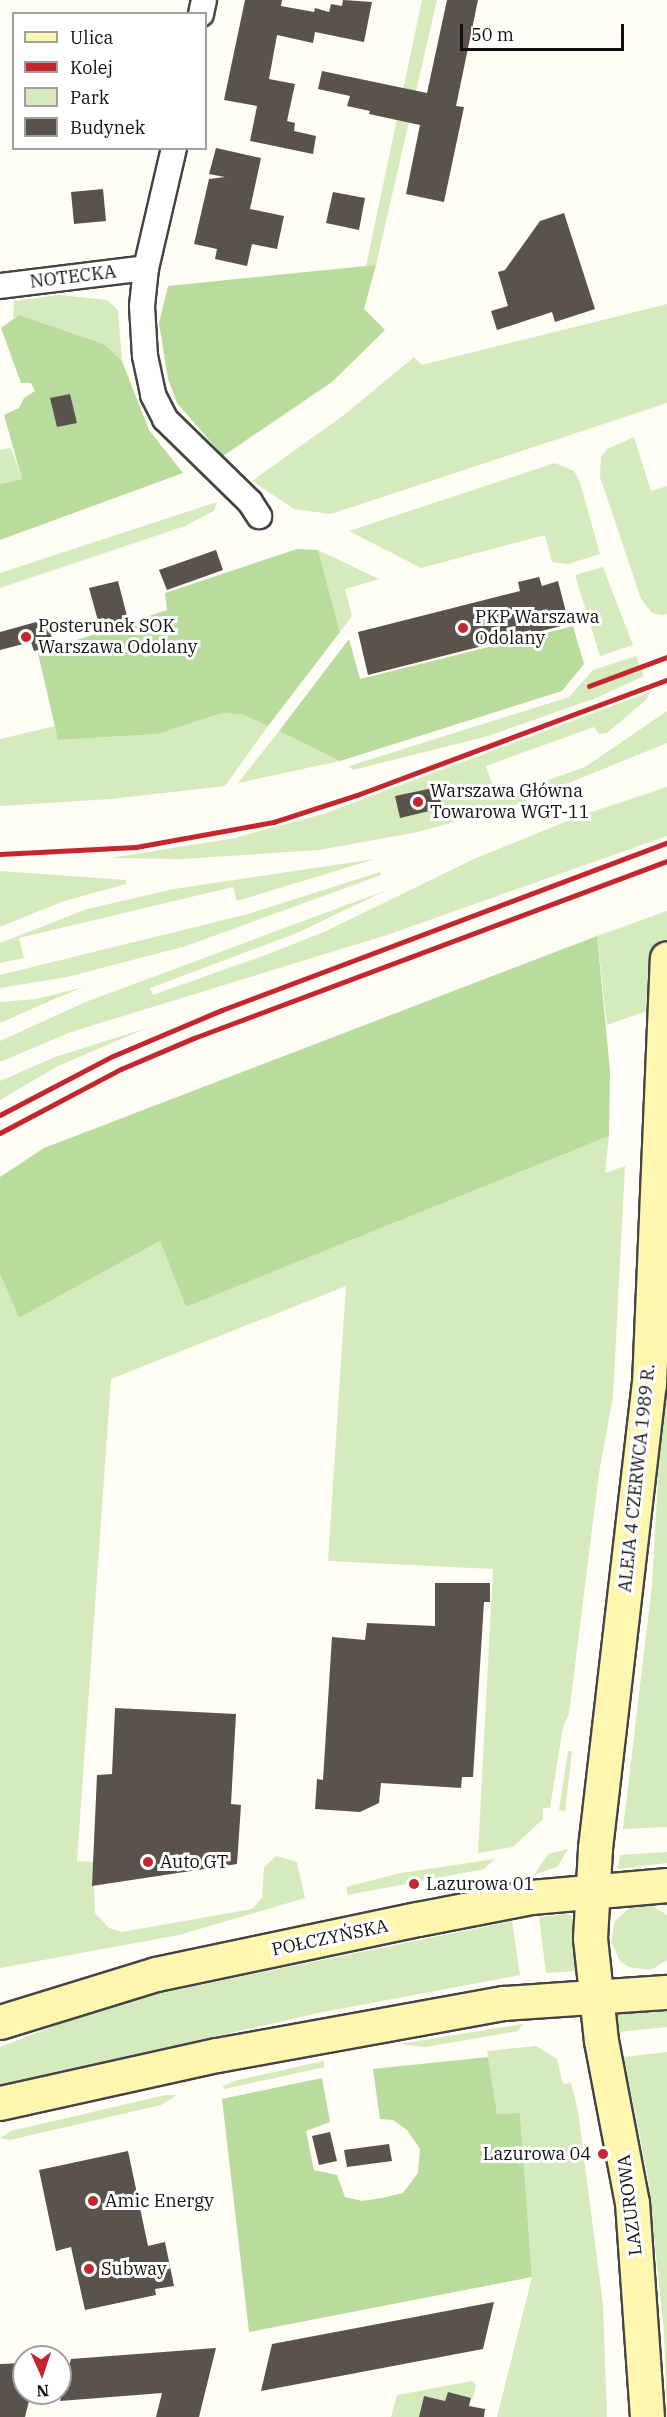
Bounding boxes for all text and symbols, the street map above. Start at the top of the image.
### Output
legend [12,12,207,150]
scale bar [463,12,626,50]
text: 50 m [471,23,514,46]
text: Ulica [70,26,113,49]
text: Kolej [70,56,113,79]
text: Park [70,86,109,109]
text: Budynek [70,116,145,139]
street label: NOTECKA [29,261,117,293]
place label: PKP Warszawa Odolany [475,607,599,650]
place label: Posterunek SOK Warszawa Odolany [38,616,197,658]
marker: PKP Warszawa Odolany [456,621,470,635]
marker: Posterunek SOK Warszawa Odolany [19,630,33,644]
place label: Warszawa Główna Towarowa WGT-11 [430,781,590,824]
marker: Warszawa Główna Towarowa WGT-11 [411,795,425,809]
street label: ALEJA 4 CZERWCA 1989 R. [614,1363,660,1593]
place label: Auto GT [160,1851,228,1873]
marker: Auto GT [141,1855,155,1869]
place label: Lazurowa 01 [426,1873,534,1895]
marker: Lazurowa 01 [407,1877,421,1891]
street label: POŁCZYŃSKA [270,1915,390,1961]
place label: Lazurowa 04 [483,2143,591,2165]
marker: Lazurowa 04 [596,2147,610,2161]
street label: LAZUROWA [613,2153,647,2257]
place label: Amic Energy [105,2190,214,2212]
marker: Amic Energy [86,2194,100,2208]
place label: Subway [101,2258,167,2280]
marker: Subway [82,2262,96,2276]
north arrow [12,2345,72,2405]
text: N [36,2381,50,2401]

